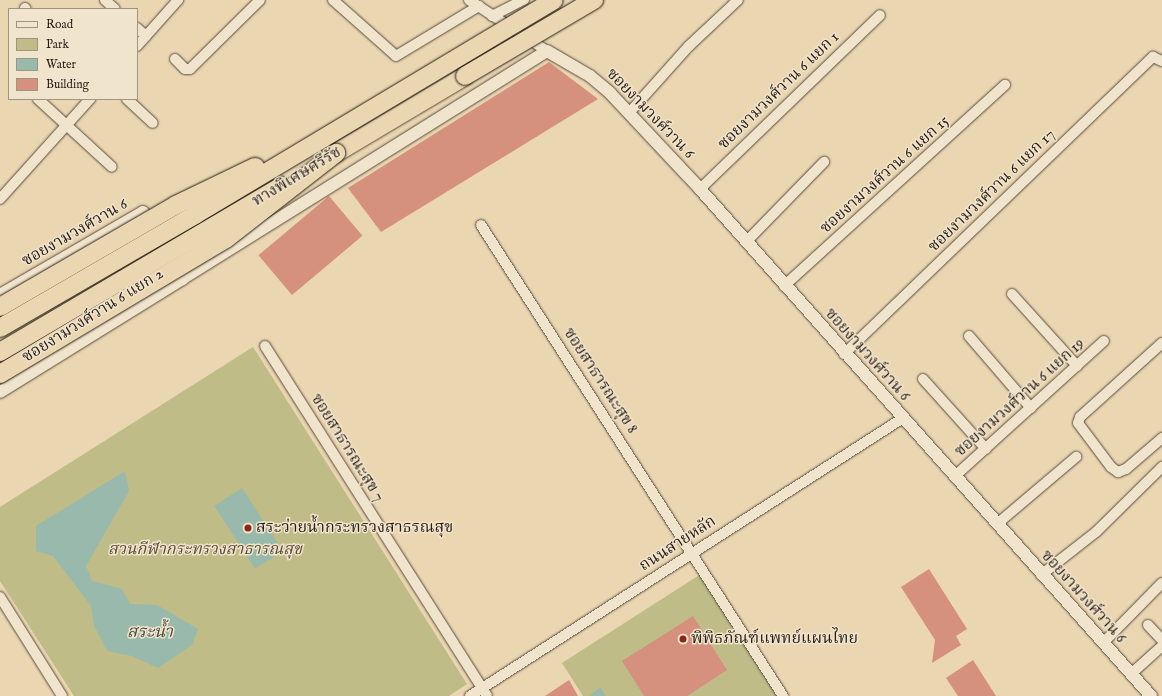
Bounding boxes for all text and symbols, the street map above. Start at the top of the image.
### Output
legend [8,8,138,100]
text: Road [46,17,73,32]
street label: ซอยงามวงศ์วาน 6 แยก 1 [714,28,844,154]
text: Park [46,37,69,52]
text: Water [46,57,76,72]
street label: ซอยงามวงศ์วาน 6 [602,65,698,163]
text: Building [46,77,89,92]
street label: ซอยงามวงศ์วาน 6 แยก 15 [817,112,953,238]
street label: ซอยงามวงศ์วาน 6 แยก 17 [925,125,1059,257]
street label: ทางพิเศษศรีรัช [249,143,345,211]
street label: ซอยงามวงศ์วาน 6 [19,195,131,271]
street label: ซอยงามวงศ์วาน 6 แยก 2 [19,265,167,367]
street label: ซอยงามวงศ์วาน 6 [820,305,914,405]
street label: ซอยสาธารณะสุข 8 [559,325,641,437]
street label: ซอยงามวงศ์วาน 6 แยก 19 [951,335,1089,461]
street label: ซอยสาธารณะสุข 7 [306,391,388,505]
street label: ถนนสายหลัก [636,512,720,576]
place label: สระว่ายน้ำกระทรวงสาธรณสุข [256,518,453,538]
marker: สระว่ายน้ำกระทรวงสาธรณสุข [243,523,253,533]
park label: สวนกีฬากระทรวงสาธารณสุข [108,540,302,560]
street label: ซอยงามวงศ์วาน 6 [1036,547,1130,647]
water label: สระน้ำ [127,623,173,643]
place label: พิพิธภัณฑ์แพทย์แผนไทย [691,629,858,649]
marker: พิพิธภัณฑ์แพทย์แผนไทย [678,634,688,644]

